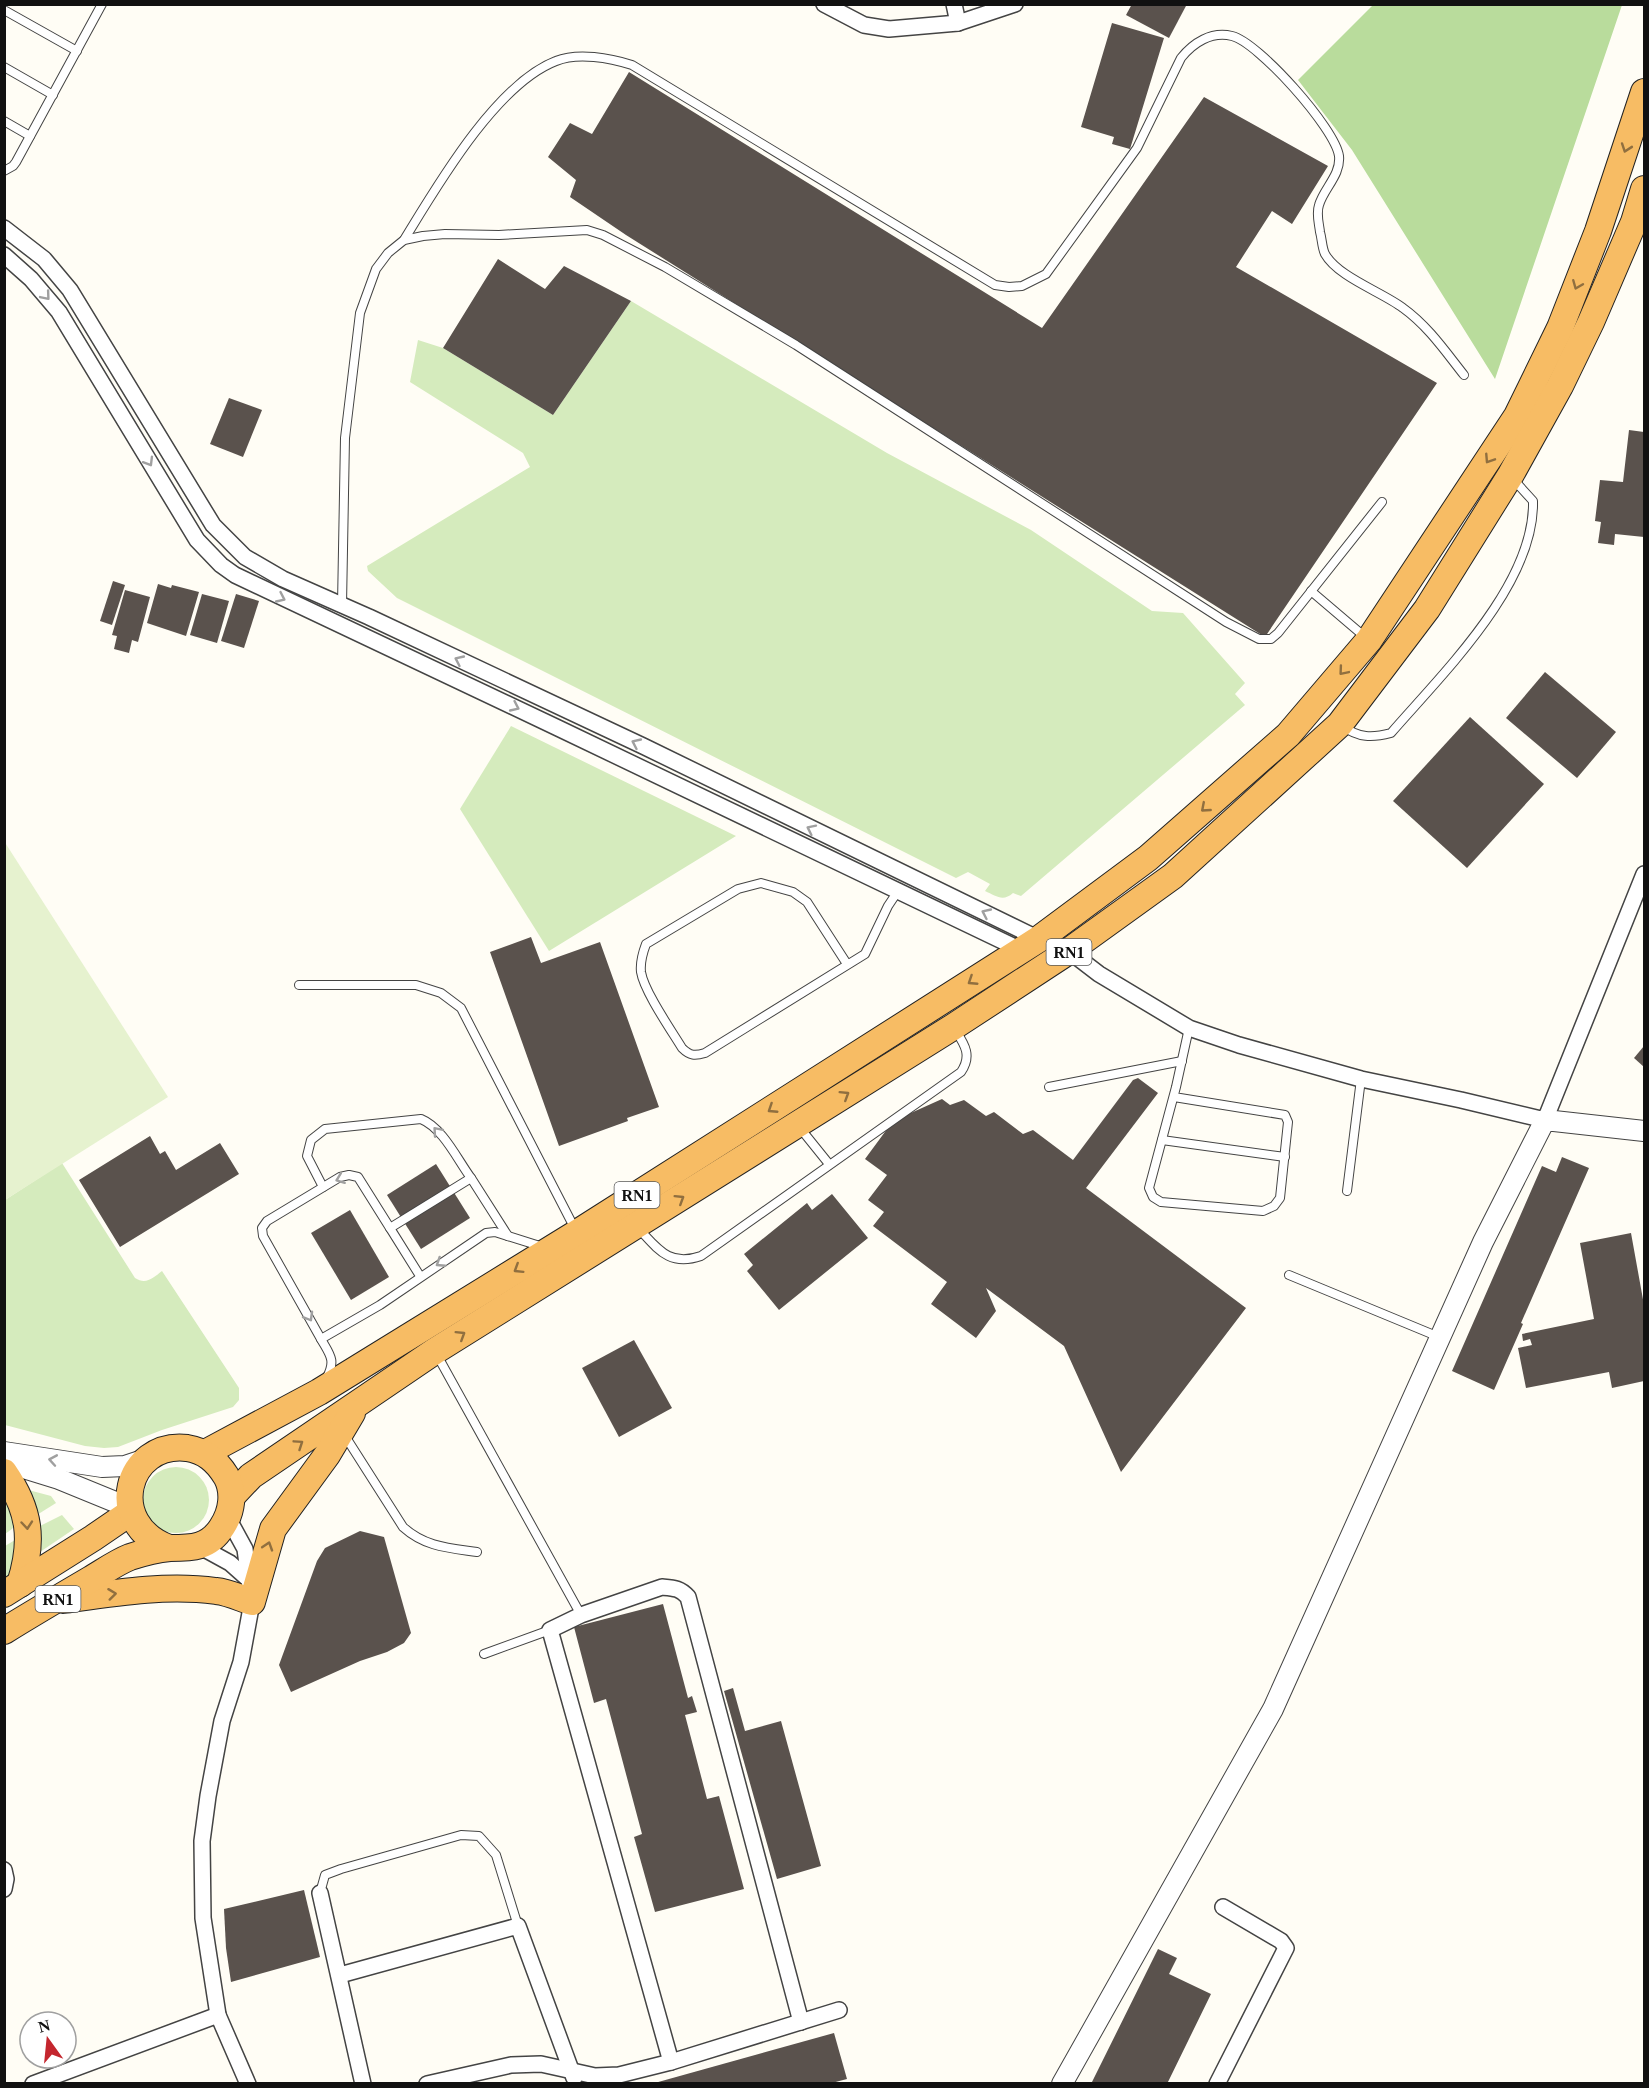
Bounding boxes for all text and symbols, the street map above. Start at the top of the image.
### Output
one-way arrow [1621,142,1633,153]
one-way arrow [1572,279,1584,290]
one-way arrow [39,289,50,300]
one-way arrow [1485,453,1497,463]
one-way arrow [142,456,153,466]
one-way arrow [274,591,285,603]
one-way arrow [455,655,466,667]
one-way arrow [1339,664,1350,675]
one-way arrow [508,700,519,712]
one-way arrow [631,738,642,750]
one-way arrow [1201,801,1212,812]
one-way arrow [806,824,817,836]
one-way arrow [982,909,993,921]
road number: RN1 [1046,939,1092,965]
one-way arrow [968,974,978,986]
one-way arrow [839,1090,849,1102]
one-way arrow [768,1102,779,1113]
one-way arrow [433,1127,444,1138]
one-way arrow [335,1171,346,1184]
road number: RN1 [614,1182,660,1208]
one-way arrow [674,1194,684,1206]
one-way arrow [436,1256,446,1268]
one-way arrow [514,1262,524,1274]
one-way arrow [301,1311,313,1321]
one-way arrow [455,1330,465,1342]
one-way arrow [292,1440,303,1451]
one-way arrow [48,1454,58,1467]
one-way arrow [20,1520,33,1529]
one-way arrow [261,1541,273,1552]
road number: RN1 [36,1586,80,1612]
one-way arrow [107,1588,117,1600]
north arrow [18,2010,78,2070]
text: N [36,2016,52,2036]

